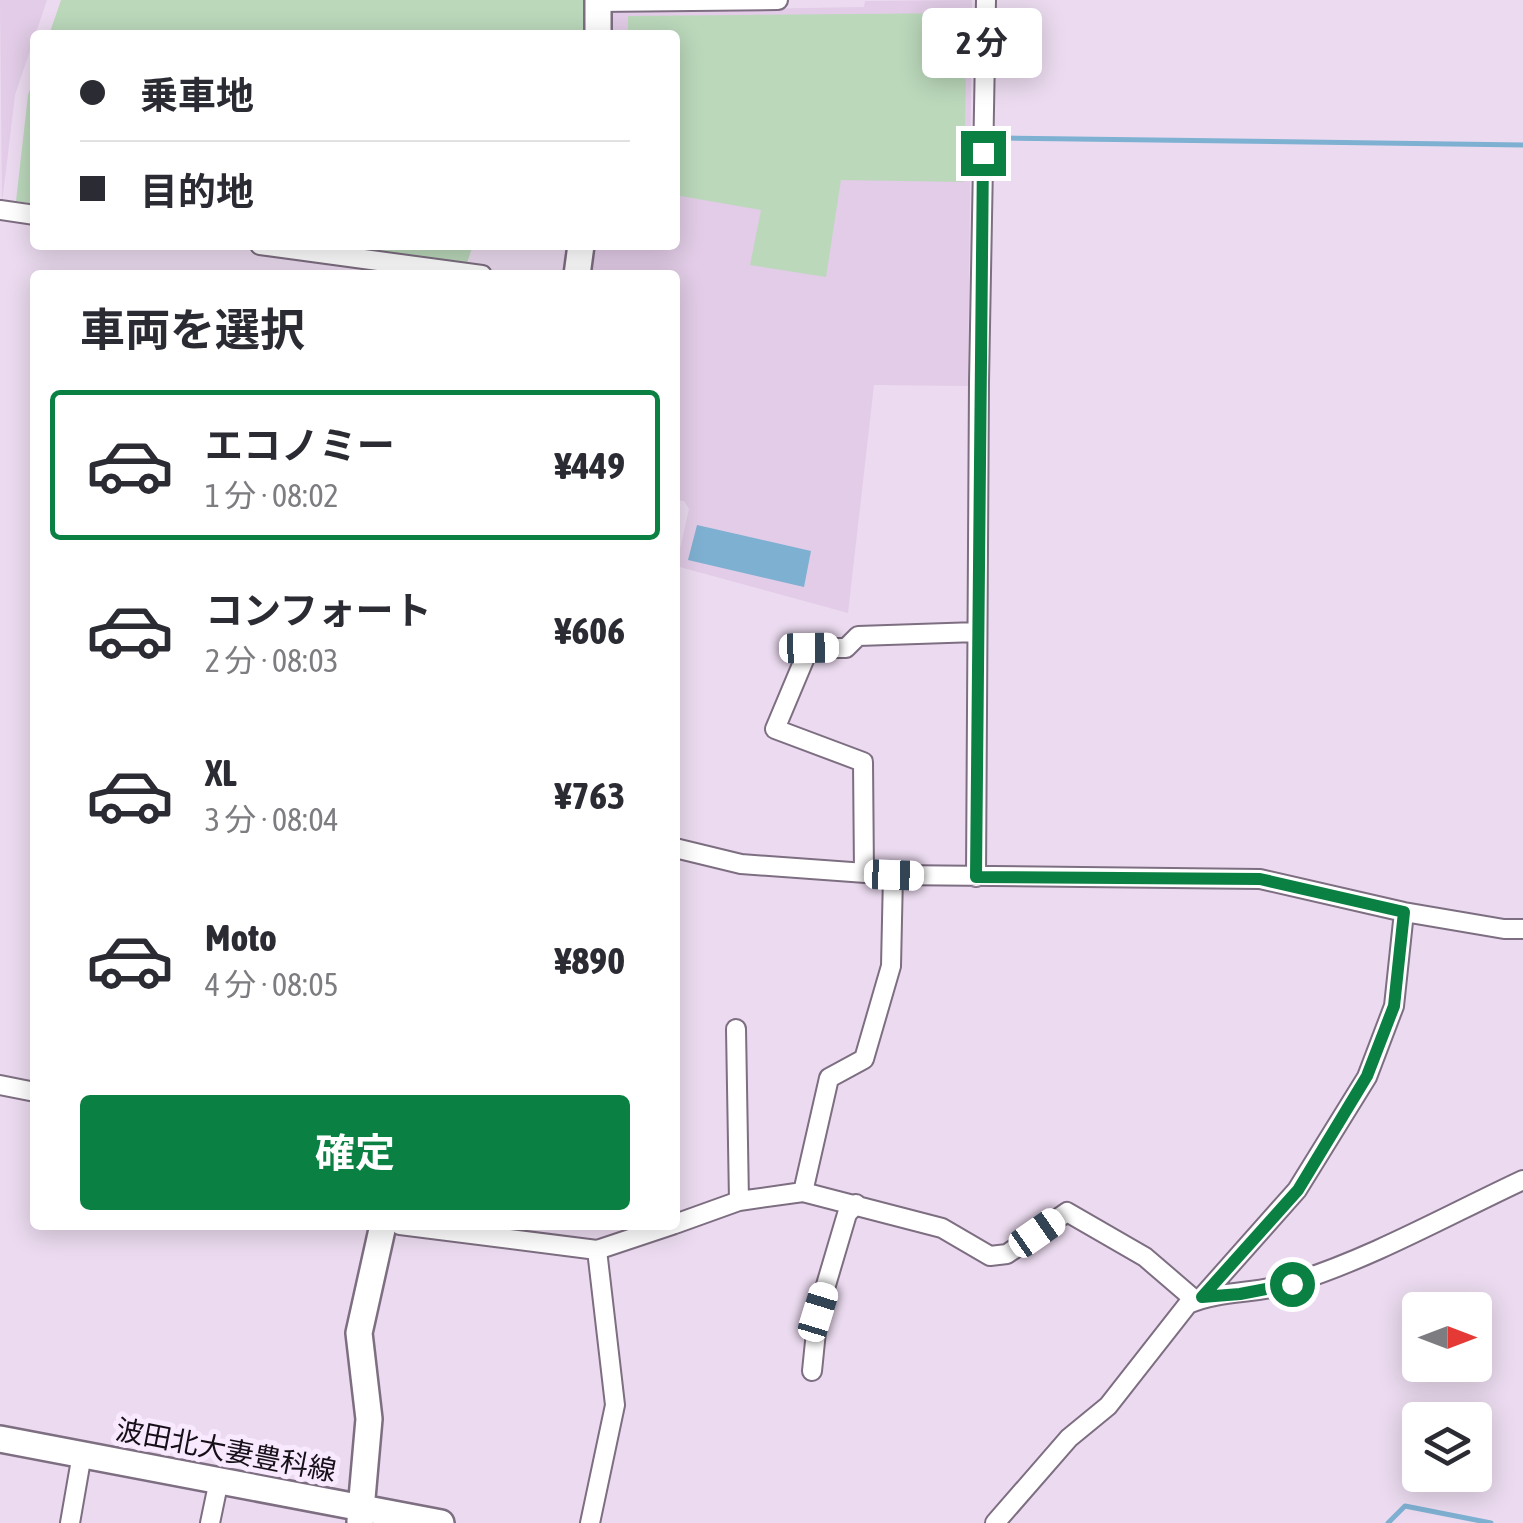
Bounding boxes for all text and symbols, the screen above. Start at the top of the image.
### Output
callout: 2 分 [923,8,1043,78]
text: 2 分 [956,24,1008,61]
text: 乗車地 [140,74,254,117]
route end [961,131,1006,176]
text: 目的地 [140,170,254,213]
text: 車両を選択 [80,304,305,356]
icon: car [85,420,175,510]
text: エコノミー [205,424,395,467]
text: ¥449 [555,444,625,487]
text: 1 分 · 08:02 [205,477,339,514]
icon: car [85,585,175,675]
text: コンフォート [205,589,432,632]
text: ¥606 [555,609,625,652]
car [779,632,839,664]
text: 2 分 · 08:03 [205,642,339,679]
icon: car [85,750,175,840]
text: XL [205,751,237,794]
text: ¥763 [555,774,625,817]
text: 3 分 · 08:04 [205,801,339,838]
car [863,859,925,891]
icon: car [85,915,175,1005]
text: Moto [205,916,277,959]
text: ¥890 [555,939,625,982]
text: 4 分 · 08:05 [205,966,339,1003]
button: 確定 [80,1095,630,1210]
car [1004,1204,1070,1262]
route start [1270,1262,1315,1307]
car [795,1279,841,1345]
north arrow [1402,1292,1492,1382]
map controls [1402,1292,1492,1492]
button: layers [1402,1402,1492,1492]
street label: 波田北大妻豊科線 [113,1413,339,1487]

